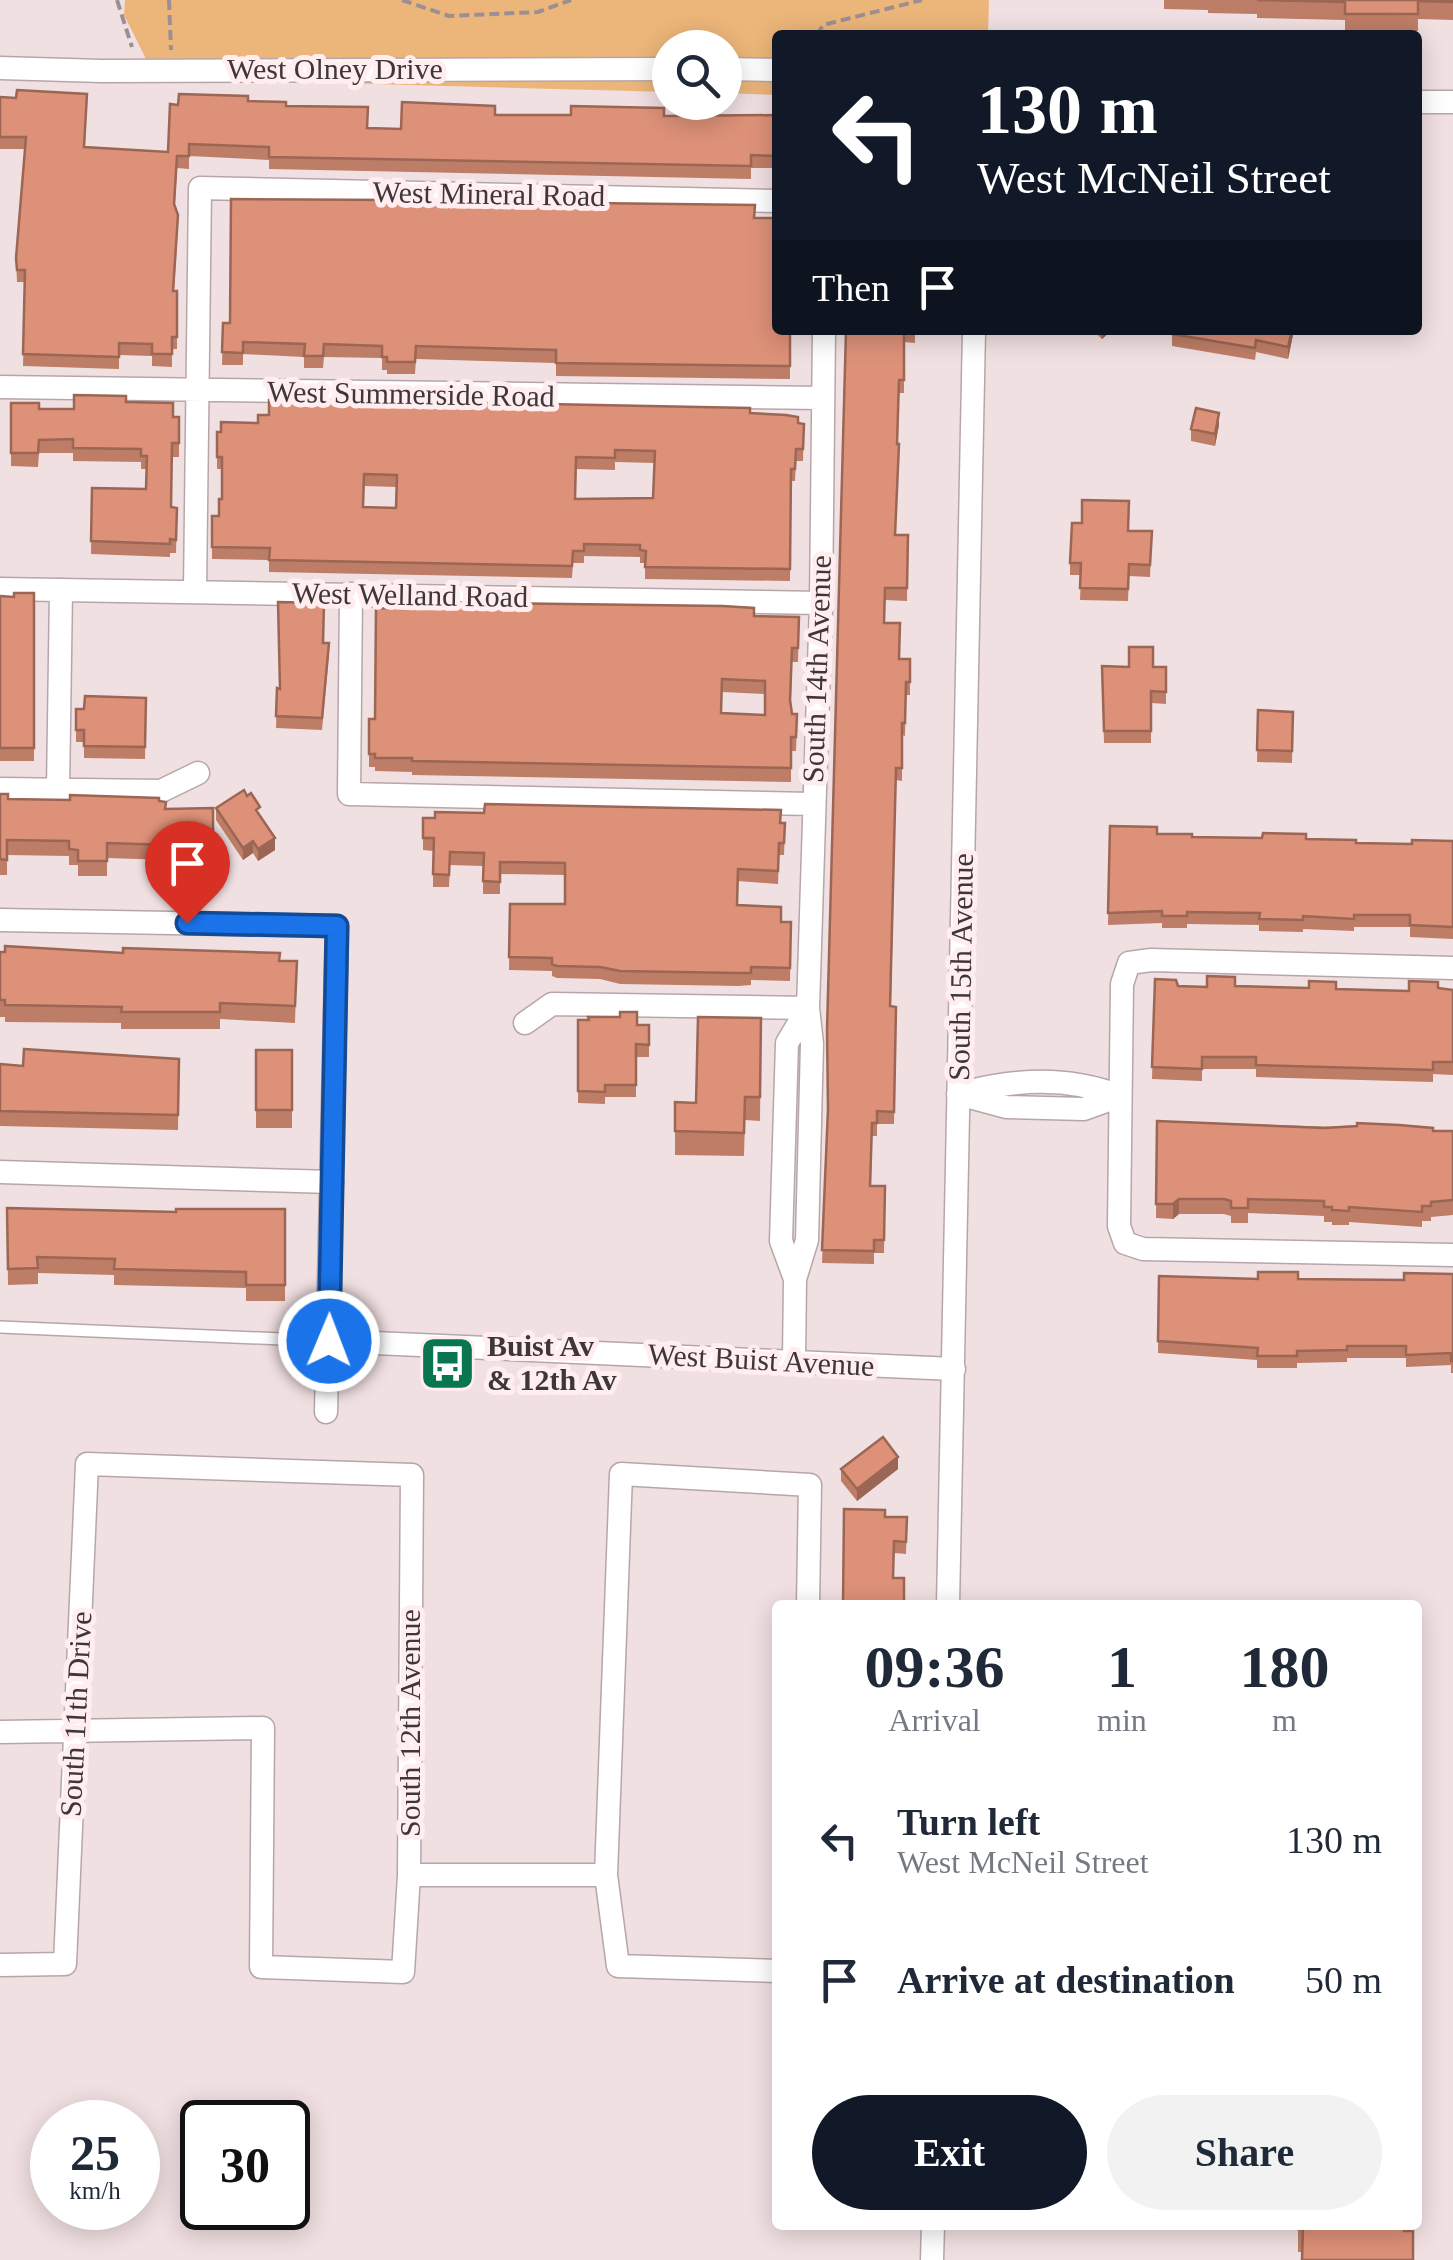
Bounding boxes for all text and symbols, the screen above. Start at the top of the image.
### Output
map controls [652,30,742,120]
button: search [652,30,742,120]
street label: West Olney Drive [227,52,443,85]
icon: left [812,70,942,200]
text: 130 m [977,71,1158,148]
text: West McNeil Street [977,153,1331,203]
street label: West Mineral Road [372,175,606,212]
icon: arrive [910,260,965,315]
text: Then [812,267,890,309]
street label: West Summerside Road [267,374,555,413]
street label: South 14th Avenue [796,555,837,783]
street label: West Welland Road [292,576,528,613]
pin [145,821,230,924]
icon: arrive [160,836,215,891]
street label: South 15th Avenue [942,853,979,1081]
position arrow [277,1289,381,1393]
place label: Buist Av & 12th Av [487,1329,616,1396]
bus stop icon: Buist Av & 12th Av [418,1333,478,1393]
street label: West Buist Avenue [647,1337,875,1382]
street label: South 12th Avenue [393,1609,426,1837]
street label: South 11th Drive [54,1610,97,1817]
text: 09:36 [865,1634,1005,1700]
text: 1 [1107,1634,1137,1700]
text: 180 [1239,1634,1329,1700]
text: Arrival [888,1702,981,1738]
text: min [1097,1702,1147,1738]
text: m [1272,1702,1297,1738]
text: Turn left [897,1801,1040,1843]
icon: left [812,1813,867,1868]
text: 130 m [1286,1819,1382,1861]
text: West McNeil Street [897,1844,1149,1880]
icon: arrive [812,1953,867,2008]
text: Arrive at destination [897,1959,1235,2001]
text: 50 m [1305,1959,1382,2001]
button: Exit [812,2095,1087,2210]
button: Share [1107,2095,1382,2210]
speed limit sign: 30 [180,2100,310,2230]
text: 25 [70,2125,120,2181]
text: km/h [69,2177,121,2204]

